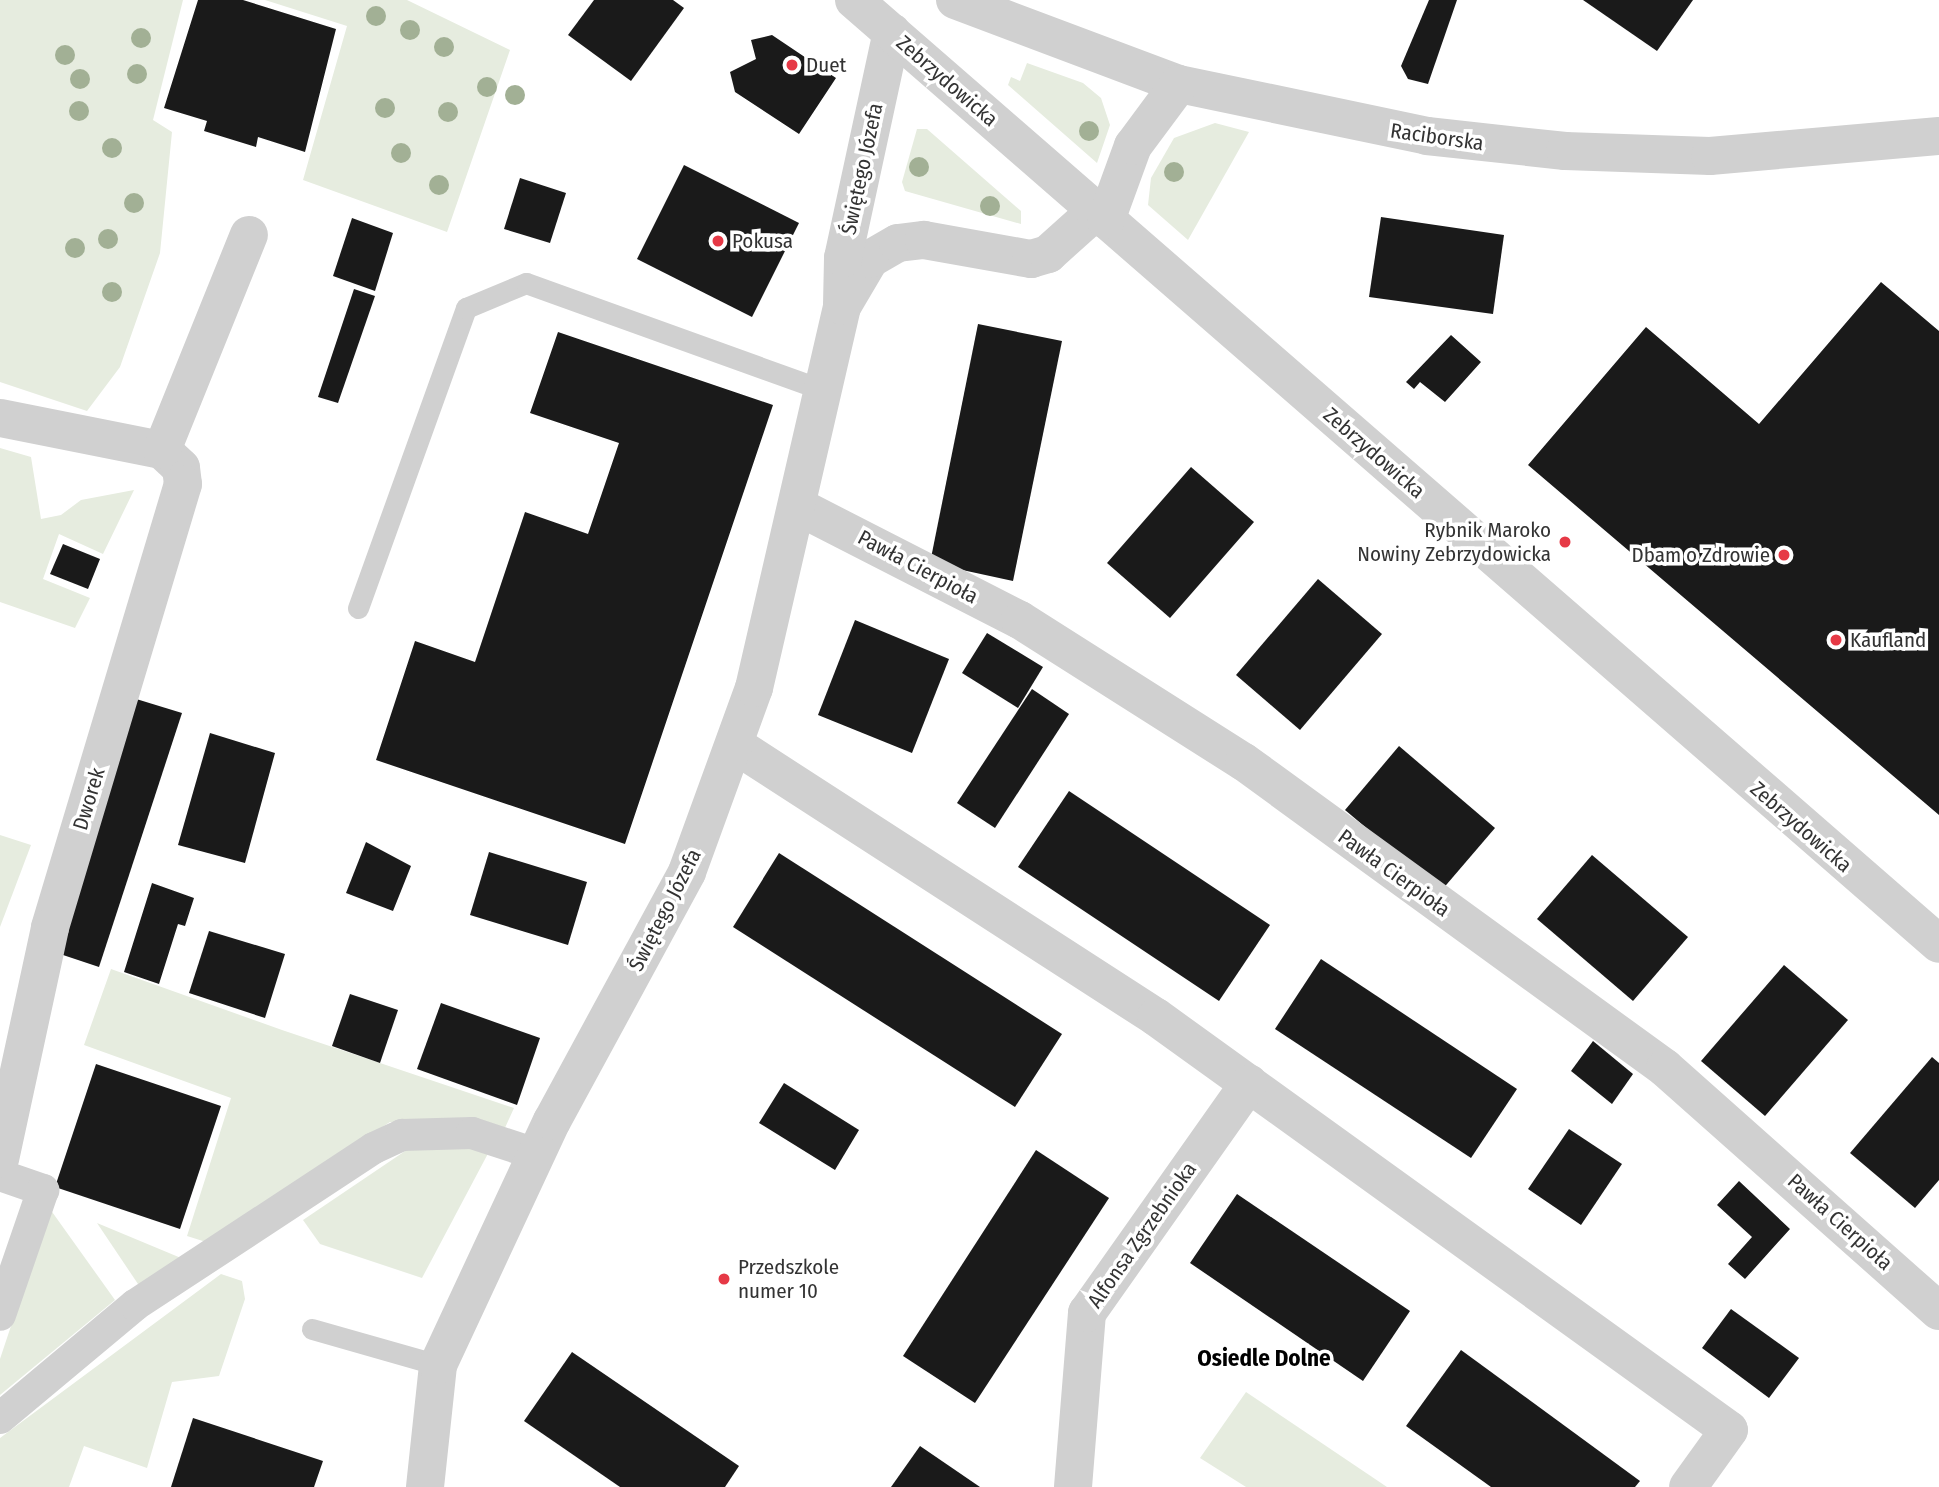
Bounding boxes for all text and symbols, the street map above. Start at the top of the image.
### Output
street label: Zebrzydowicka [891,30,1003,132]
place label: Duet [806,52,846,78]
marker: Duet [784,57,800,73]
street label: Świętego Józefa [836,101,888,237]
street label: Raciborska [1389,118,1485,156]
place label: Pokusa [732,228,793,254]
marker: Pokusa [710,233,726,249]
street label: Zebrzydowicka [1318,402,1430,504]
place label: Rybnik Maroko Nowiny Zebrzydowicka [1357,517,1551,567]
street label: Pawła Cierpioła [854,525,982,609]
marker: Rybnik Maroko Nowiny Zebrzydowicka [1557,534,1573,550]
place label: Dbam o Zdrowie [1632,542,1770,568]
marker: Dbam o Zdrowie [1776,547,1792,563]
place label: Kaufland [1850,627,1926,653]
marker: Kaufland [1828,632,1844,648]
street label: Dworek [68,765,110,833]
street label: Zebrzydowicka [1745,776,1857,878]
street label: Pawła Cierpioła [1333,824,1455,922]
street label: Świętego Józefa [623,845,707,975]
street label: Alfonsa Zgrzebnioka [1082,1157,1202,1313]
street label: Pawła Cierpioła [1782,1168,1898,1276]
place label: Przedszkole numer 10 [738,1254,839,1304]
marker: Przedszkole numer 10 [716,1271,732,1287]
district label: Osiedle Dolne [1197,1344,1331,1372]

